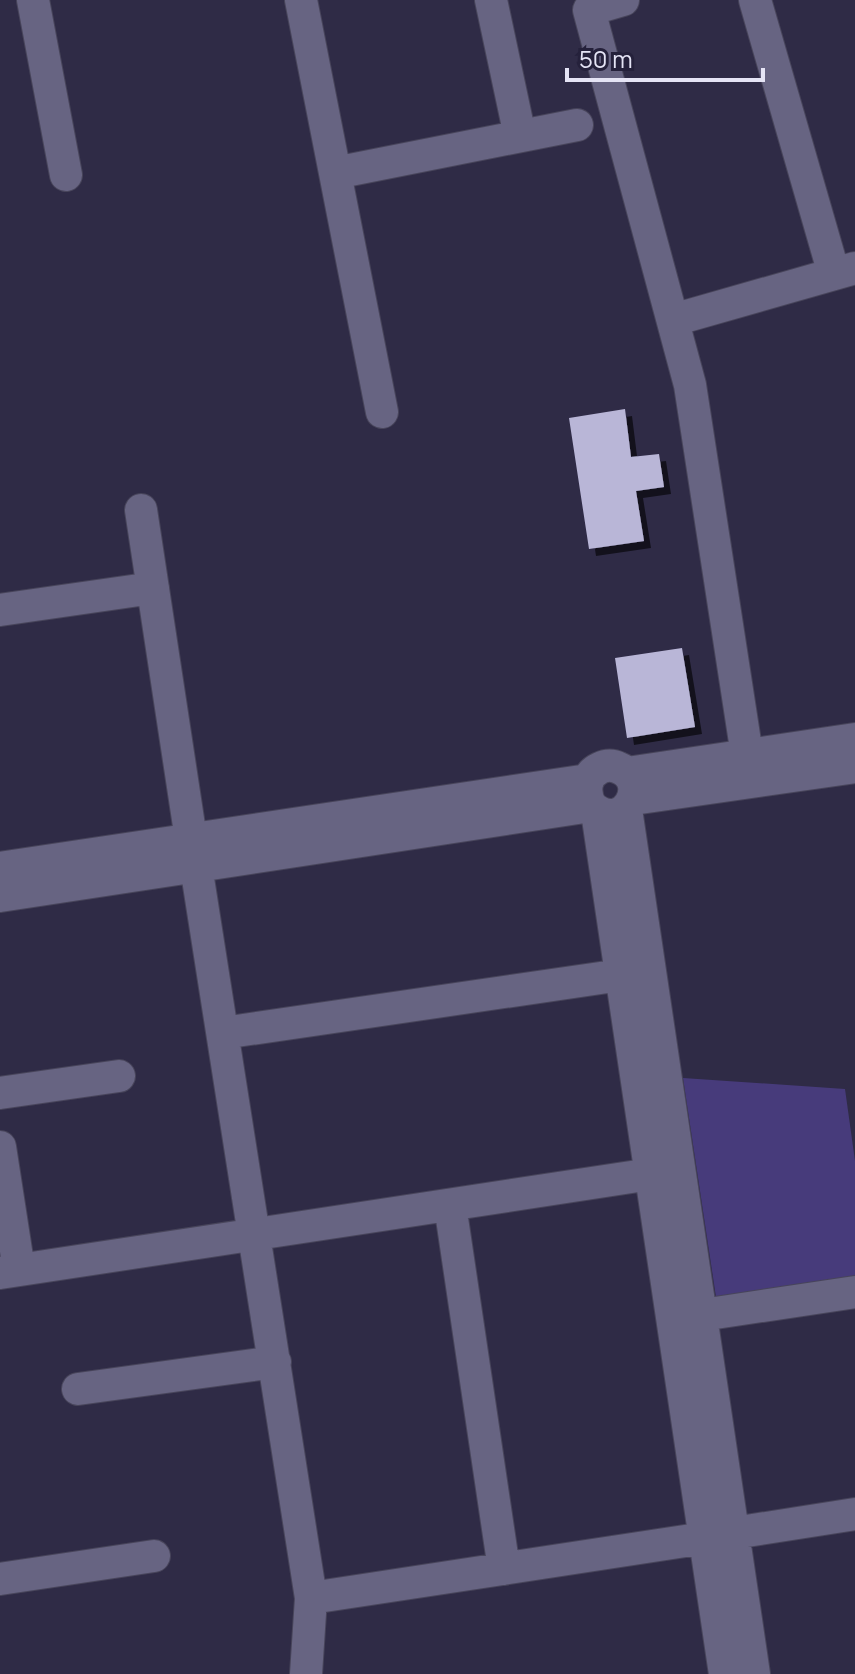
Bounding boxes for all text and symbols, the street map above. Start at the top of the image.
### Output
scale bar [567,32,763,82]
text: 50 m [579,42,633,75]

